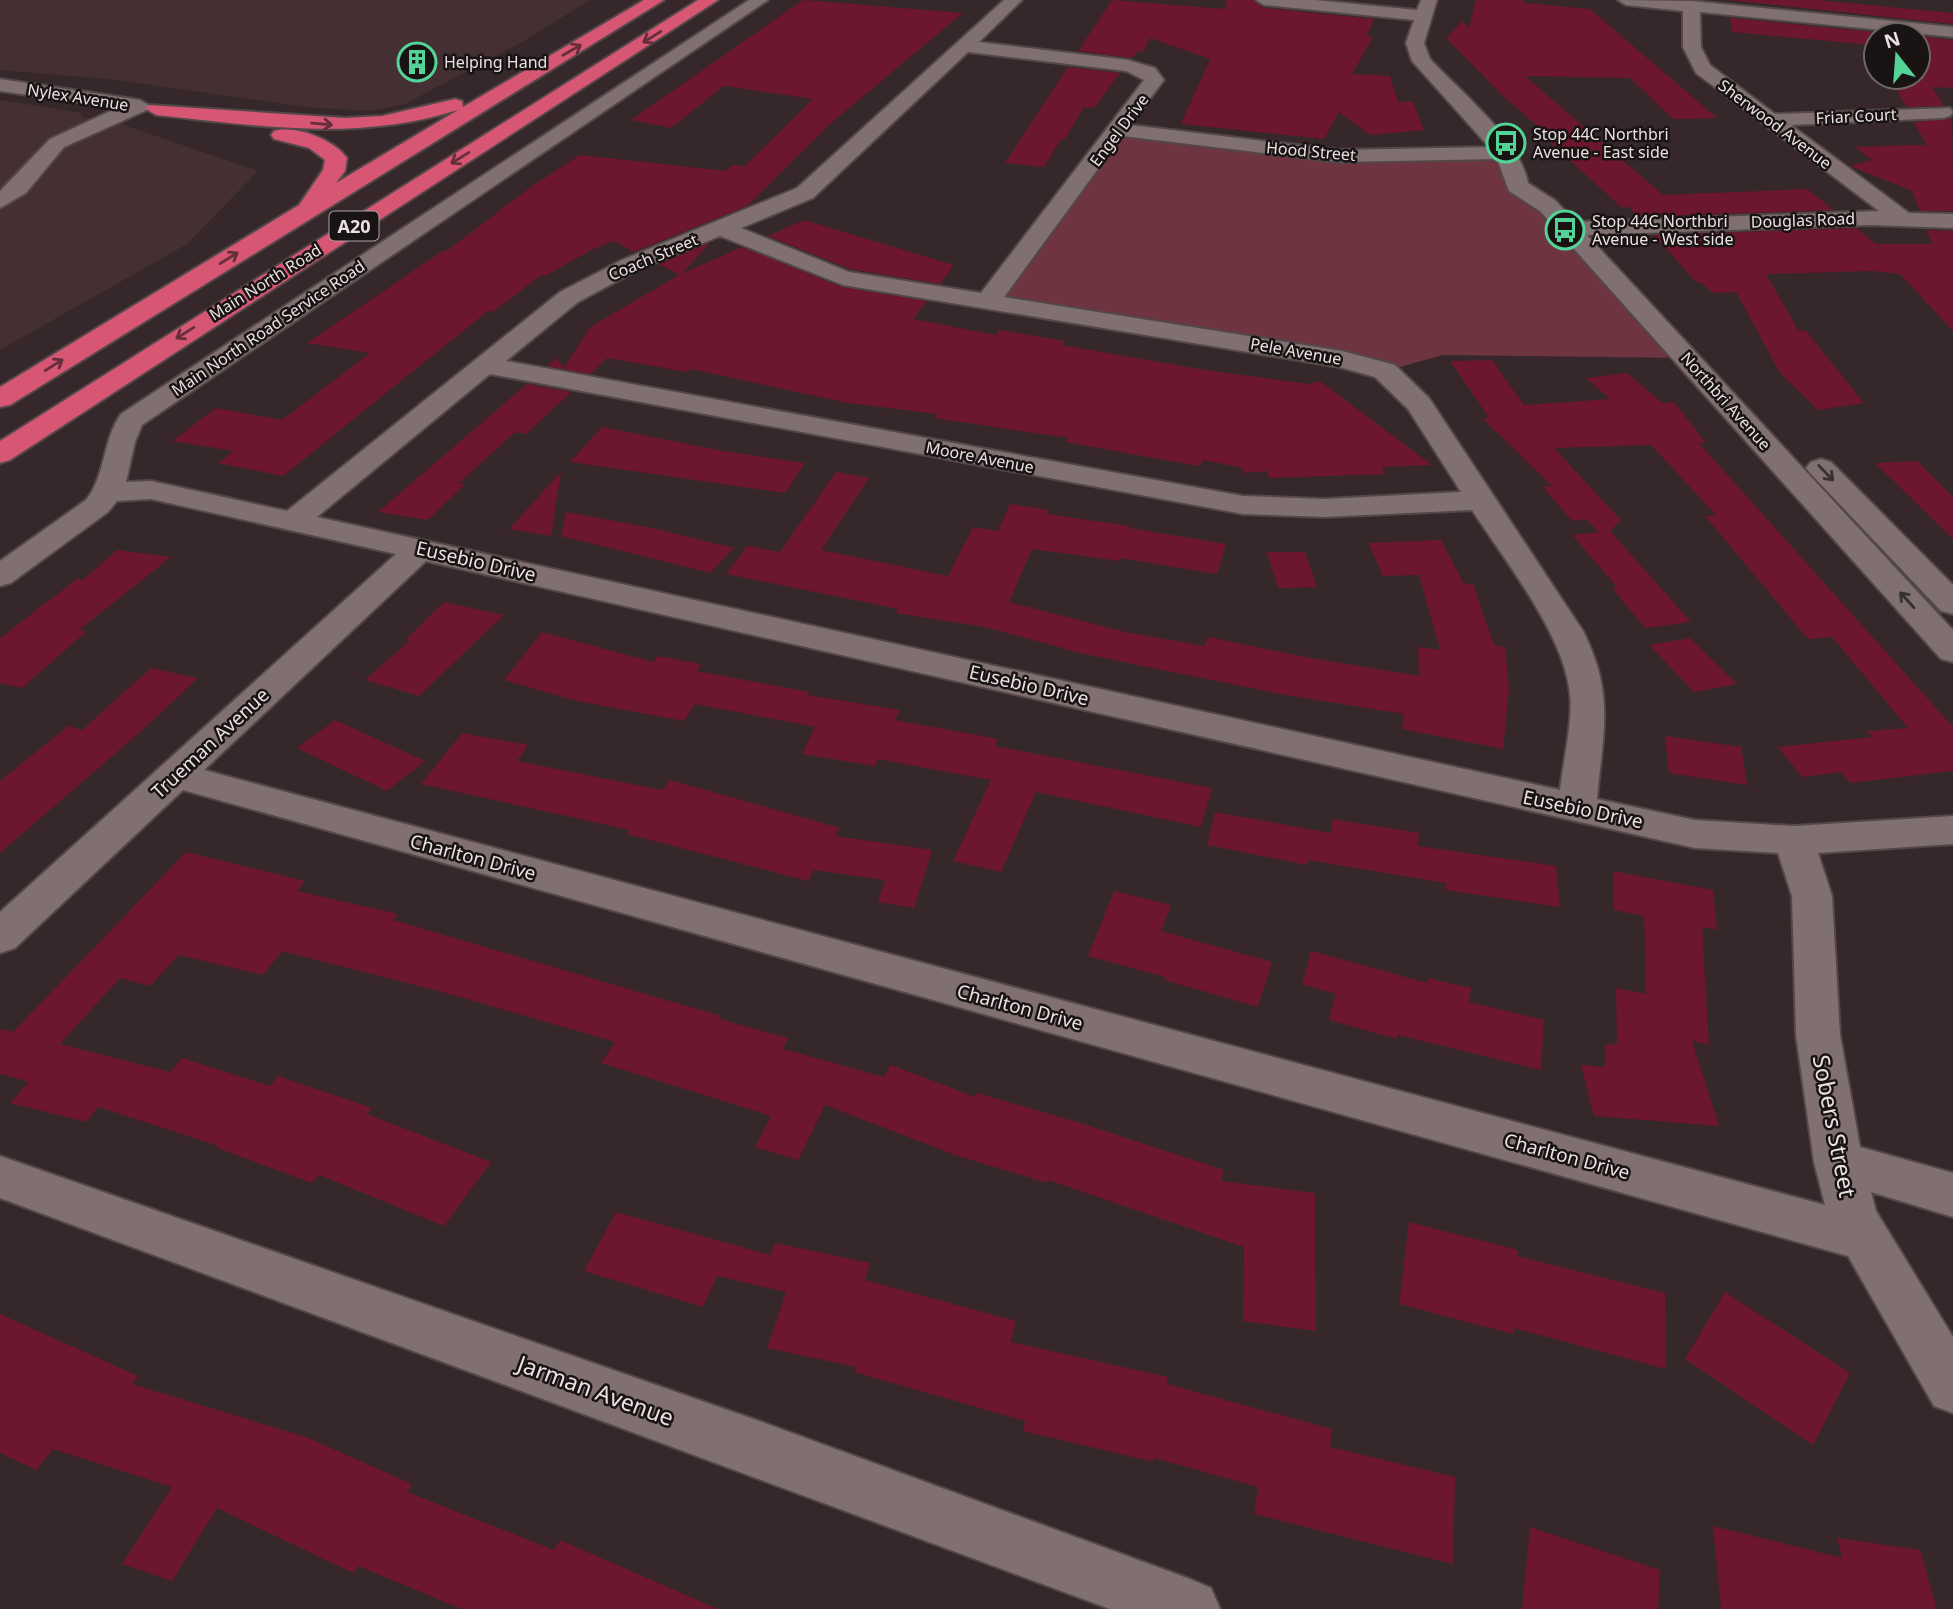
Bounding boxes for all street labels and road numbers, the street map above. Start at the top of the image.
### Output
street label: Sherwood Avenue [1714,74,1836,174]
street label: Nylex Avenue [26,78,130,116]
street label: Engel Drive [1084,89,1154,171]
street label: Friar Court [1815,103,1897,129]
street label: Hood Street [1265,136,1357,166]
street label: Douglas Road [1750,207,1856,233]
road number: A20 [330,211,378,240]
street label: Coach Street [605,228,701,286]
street label: Main North Road [205,239,325,325]
street label: Main North Road Service Road [167,255,369,401]
street label: Pele Avenue [1249,332,1343,370]
street label: Northbri Avenue [1676,347,1776,455]
street label: Moore Avenue [924,436,1036,478]
street label: Eusebio Drive [414,535,538,587]
street label: Eusebio Drive [967,659,1091,711]
street label: Trueman Avenue [146,682,274,804]
street label: Eusebio Drive [1521,784,1645,834]
street label: Charlton Drive [407,828,539,886]
street label: Charlton Drive [954,978,1086,1036]
street label: Sobers Street [1806,1052,1864,1200]
street label: Charlton Drive [1501,1127,1633,1185]
street label: Jarman Avenue [512,1346,679,1433]

